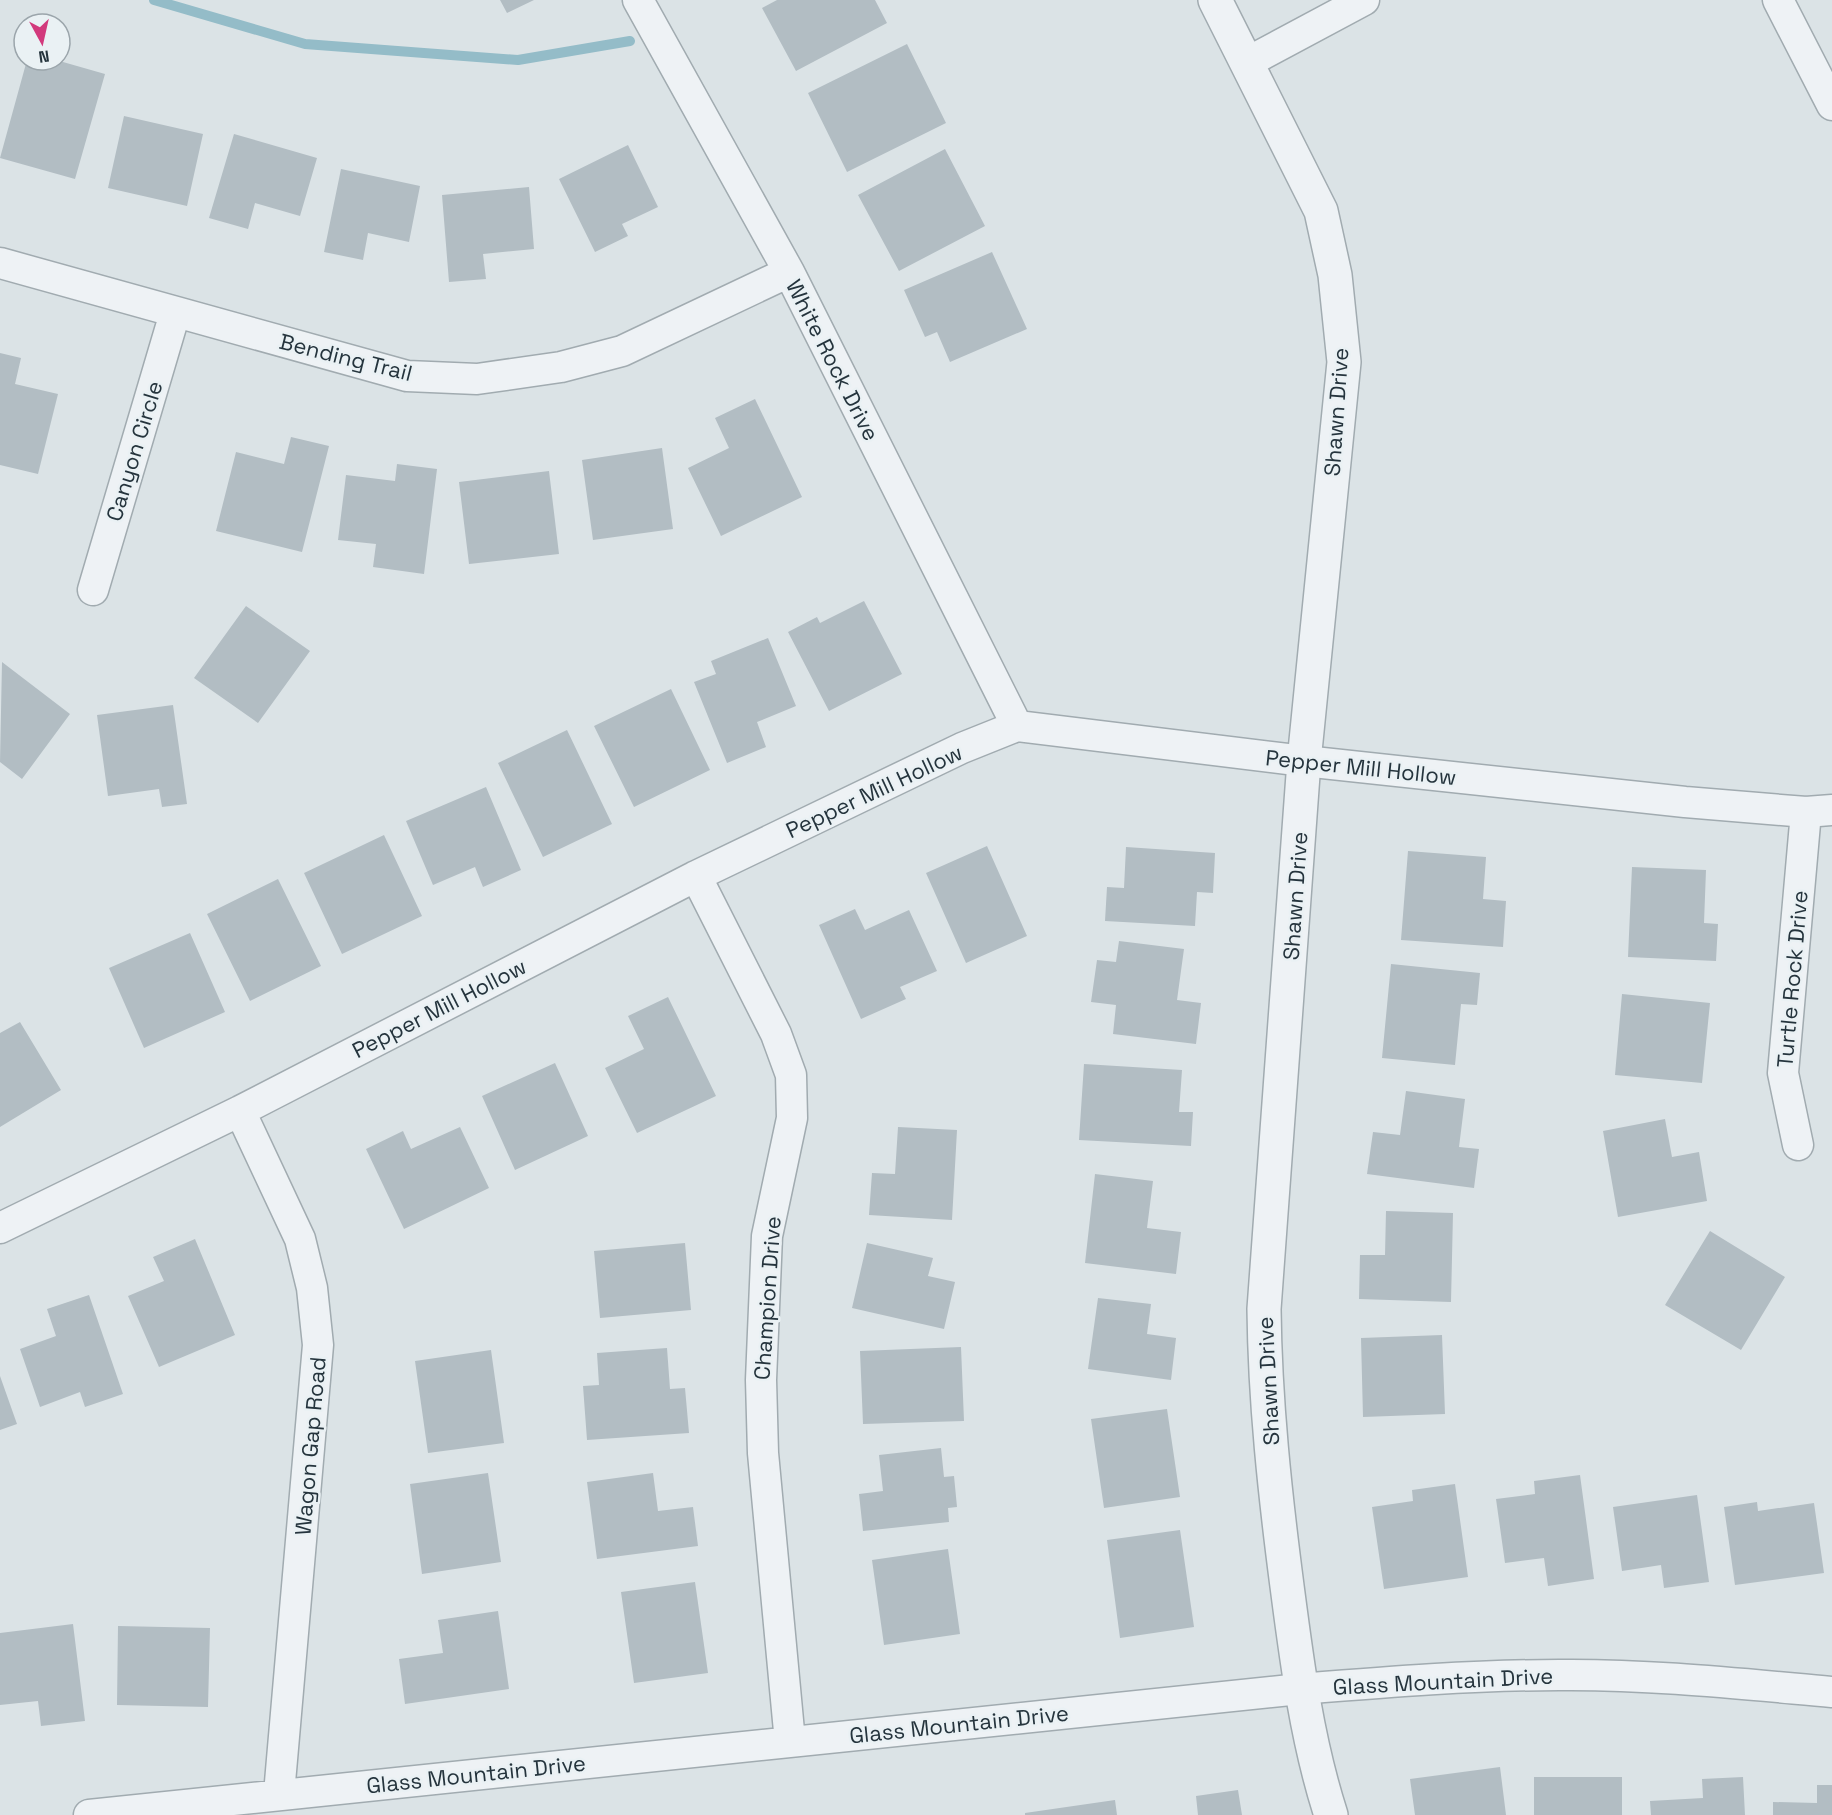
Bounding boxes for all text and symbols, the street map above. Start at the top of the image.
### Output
north arrow [12,12,72,72]
text: N [37,45,51,68]
street label: White Rock Drive [780,275,886,445]
street label: Bending Trail [277,327,415,387]
street label: Shawn Drive [1318,347,1354,477]
street label: Canyon Circle [99,377,169,525]
street label: Pepper Mill Hollow [781,738,967,844]
street label: Pepper Mill Hollow [1264,743,1458,791]
street label: Shawn Drive [1277,831,1313,961]
street label: Turtle Rock Drive [1770,889,1814,1069]
street label: Pepper Mill Hollow [347,952,531,1064]
street label: Champion Drive [747,1215,787,1381]
street label: Shawn Drive [1251,1316,1285,1446]
street label: Wagon Gap Road [288,1356,332,1536]
street label: Glass Mountain Drive [1332,1661,1554,1701]
street label: Glass Mountain Drive [848,1699,1070,1749]
street label: Glass Mountain Drive [365,1749,587,1799]

